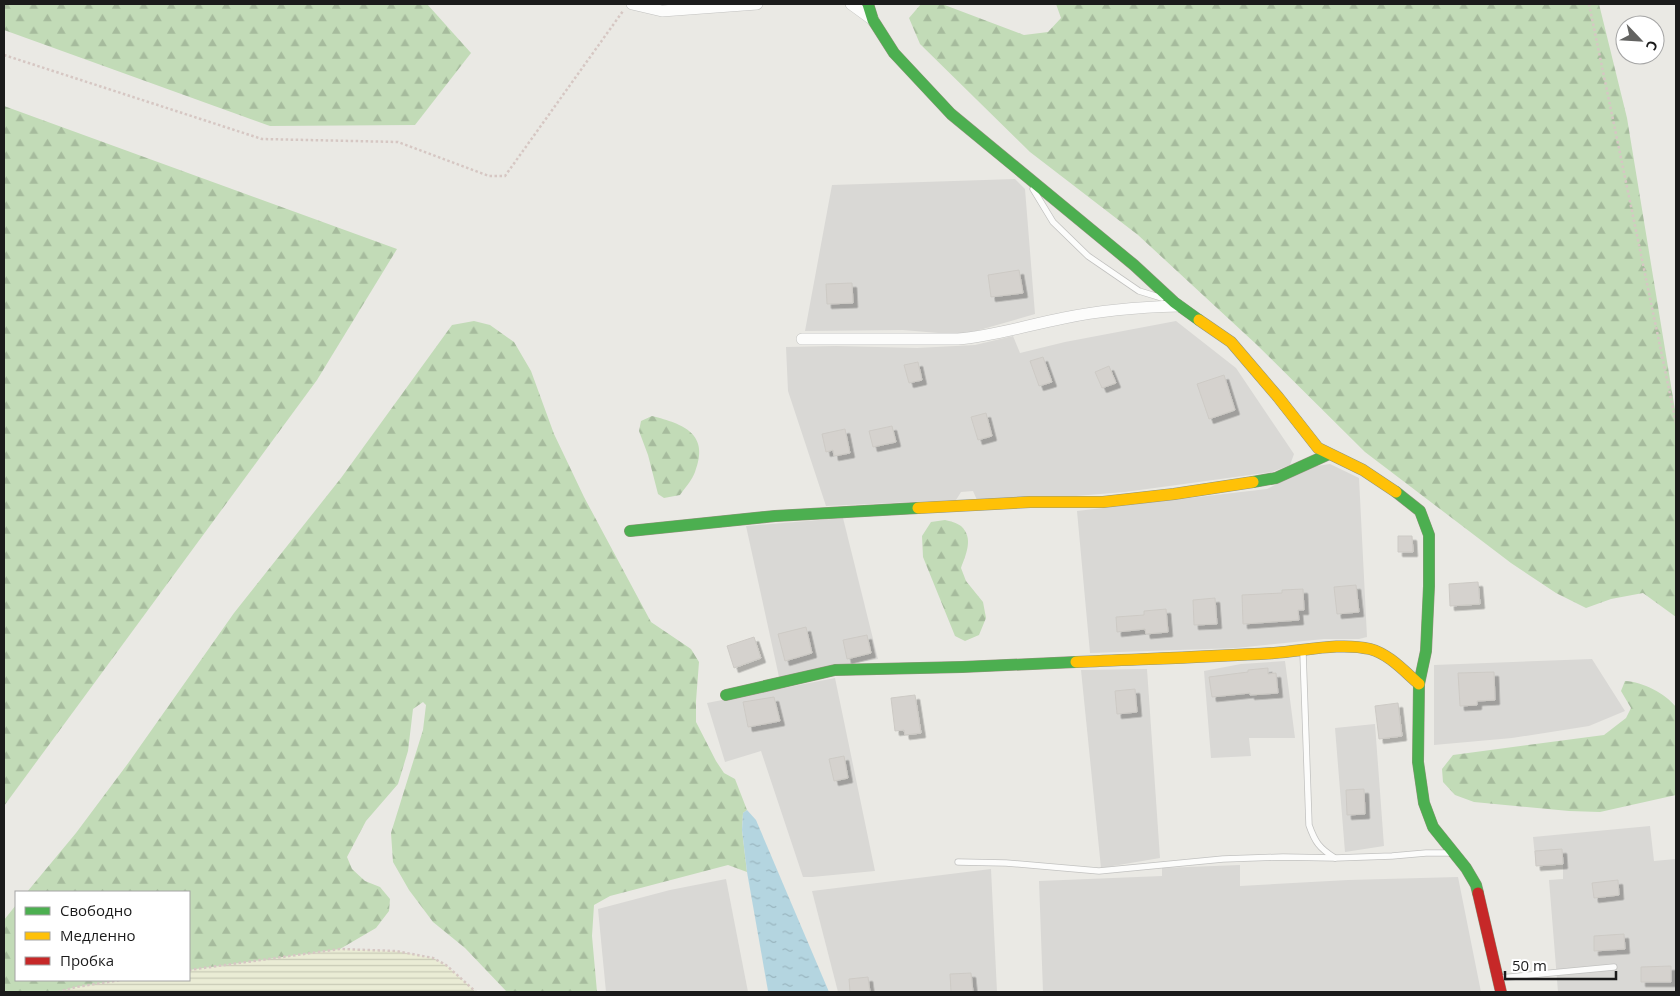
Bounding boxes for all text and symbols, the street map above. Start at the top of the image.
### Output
north arrow [1615,15,1665,65]
text: С [1642,38,1663,54]
legend [15,891,190,981]
text: Свободно [60,900,132,920]
text: Медленно [60,925,136,945]
scale bar [1505,948,1616,980]
text: Пробка [60,950,114,970]
text: 50 m [1512,955,1547,975]

